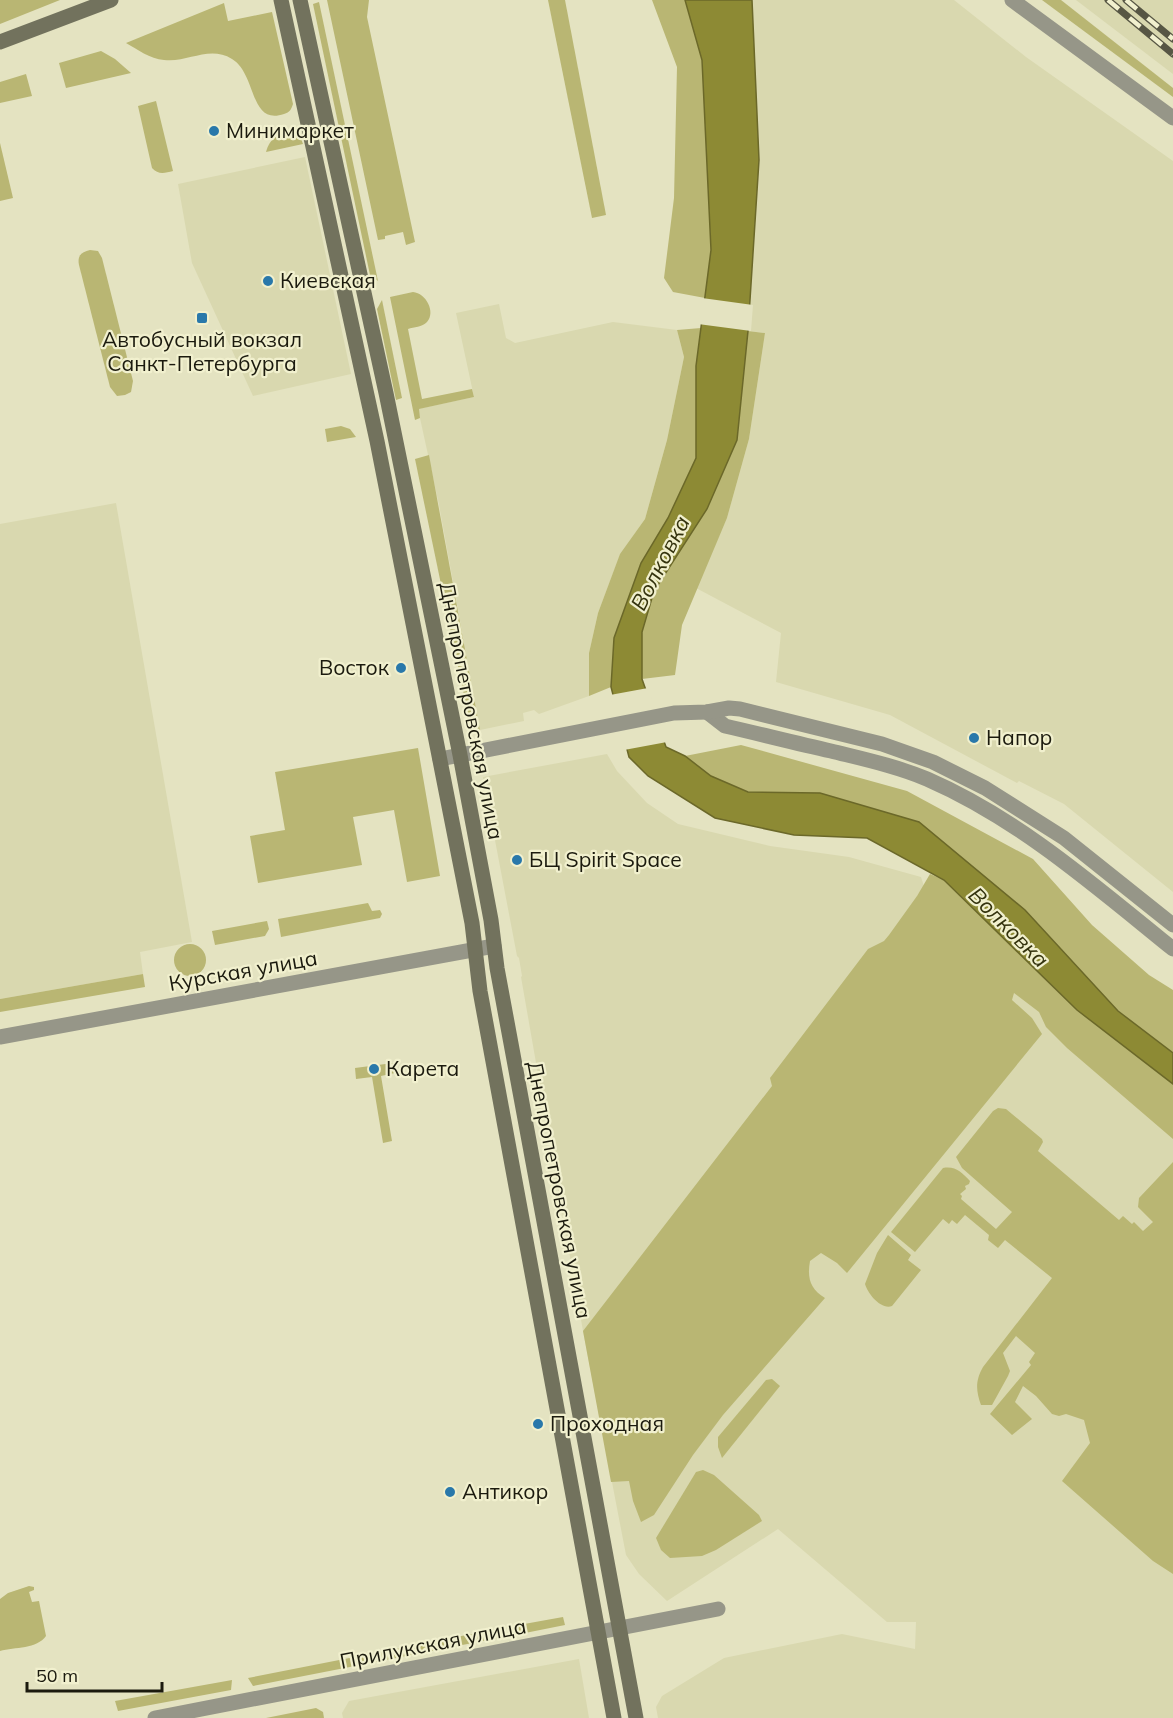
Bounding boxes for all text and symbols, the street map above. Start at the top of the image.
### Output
place label: Минимаркет [226,117,354,143]
marker: Минимаркет [207,124,221,138]
place label: Киевская [280,267,376,293]
marker: Киевская [261,274,275,288]
marker: Автобусный вокзал Санкт-Петербурга [195,311,209,325]
place label: Автобусный вокзал Санкт-Петербурга [102,326,302,376]
water label: Волковка [624,511,696,615]
street label: Днепропетровская улица [434,580,510,842]
place label: Восток [319,654,390,680]
marker: Восток [394,661,408,675]
place label: Напор [986,724,1052,750]
marker: Напор [967,731,981,745]
place label: БЦ Spirit Space [529,846,682,872]
marker: БЦ Spirit Space [510,853,524,867]
water label: Волковка [963,881,1055,973]
street label: Курская улица [167,944,319,996]
place label: Карета [386,1055,459,1081]
street label: Днепропетровская улица [522,1059,598,1321]
marker: Карета [367,1062,381,1076]
place label: Проходная [550,1410,664,1436]
marker: Проходная [531,1417,545,1431]
place label: Антикор [462,1478,548,1504]
marker: Антикор [443,1485,457,1499]
street label: Прилукская улица [337,1612,528,1674]
scale bar [27,1655,162,1693]
text: 50 m [36,1664,78,1687]

